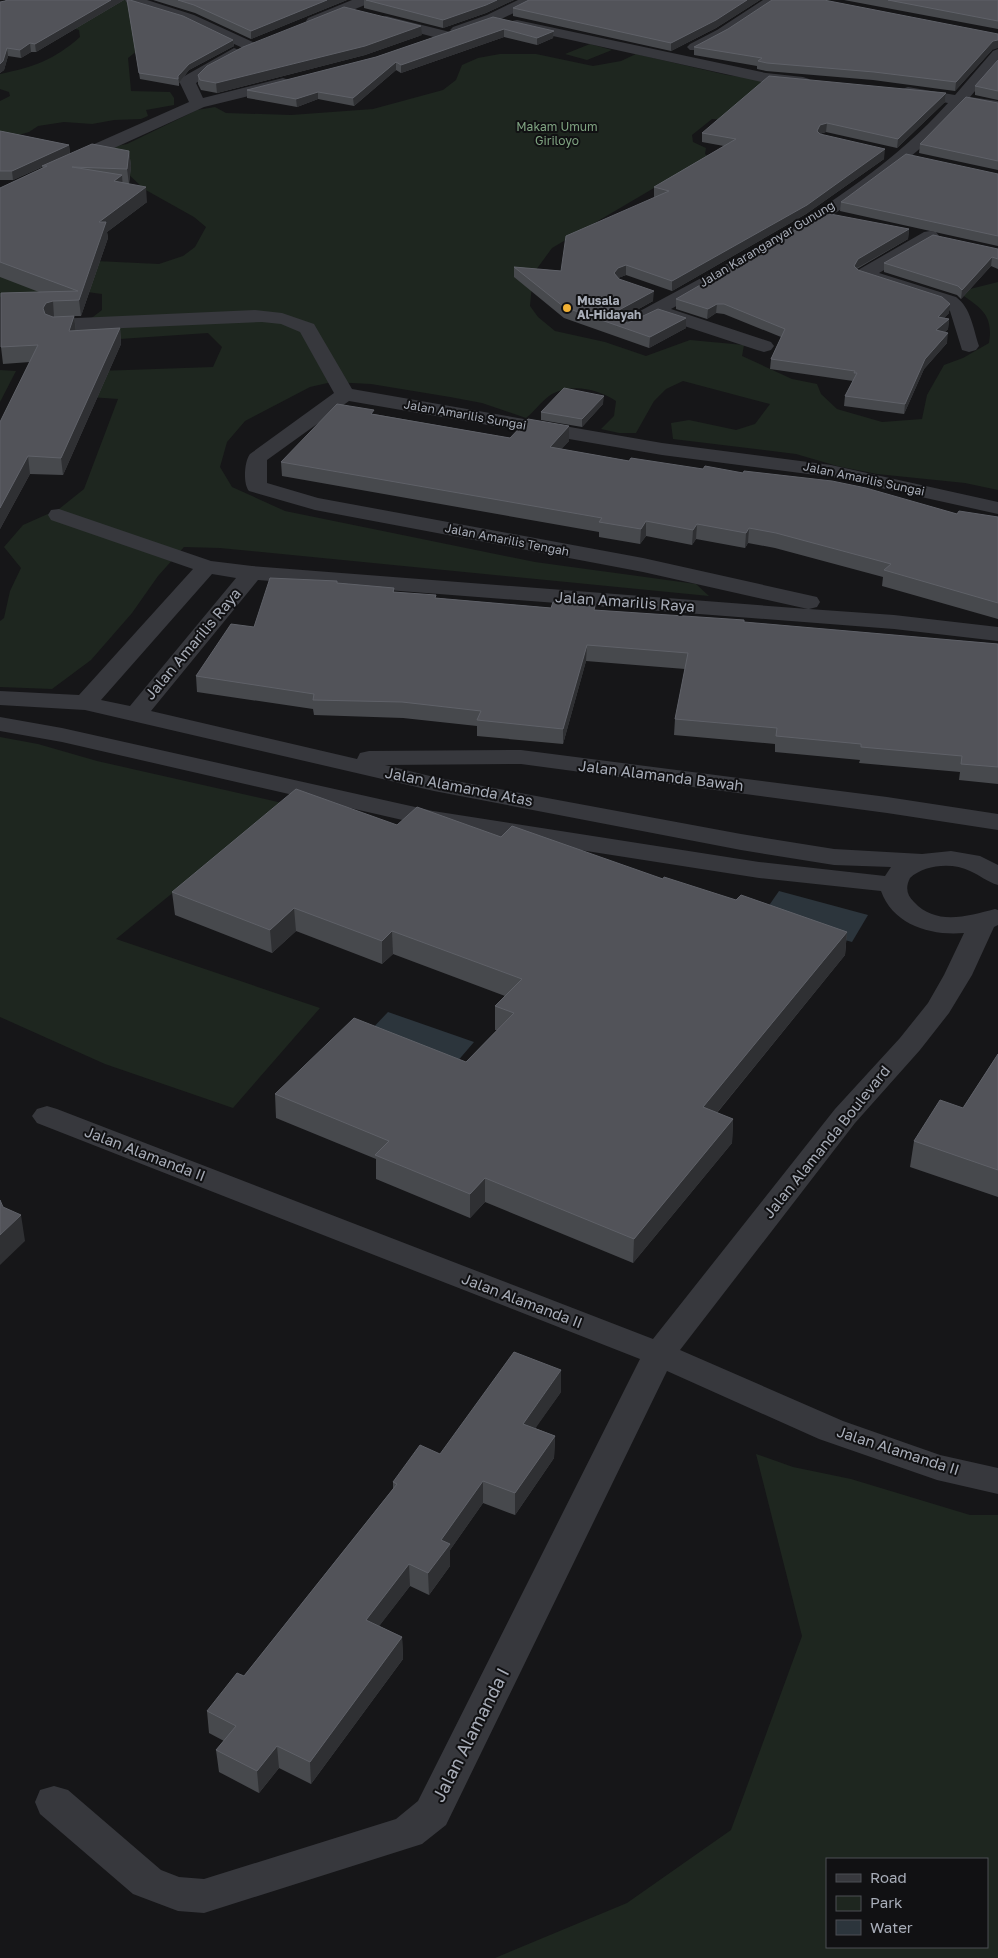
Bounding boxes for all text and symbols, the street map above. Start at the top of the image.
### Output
park label: Makam Umum Giriloyo [516,119,598,148]
street label: Jalan Karanganyar Gunung [696,197,837,290]
place label: Musala Al-Hidayah [577,293,641,322]
marker: Musala Al-Hidayah [561,302,573,314]
street label: Jalan Amarilis Sungai [403,396,527,433]
street label: Jalan Amarilis Sungai [802,458,926,499]
street label: Jalan Amarilis Tengah [444,520,571,559]
street label: Jalan Amarilis Raya [140,584,244,703]
street label: Jalan Amarilis Raya [555,587,695,615]
street label: Jalan Alamanda Bawah [577,756,745,794]
street label: Jalan Alamanda Atas [384,763,535,809]
street label: Jalan Alamanda Boulevard [759,1061,893,1221]
street label: Jalan Alamanda II [82,1122,208,1184]
street label: Jalan Alamanda II [459,1269,585,1331]
street label: Jalan Alamanda II [835,1422,962,1478]
street label: Jalan Alamanda I [427,1664,513,1805]
legend [826,1858,988,1948]
text: Road [870,1868,907,1886]
text: Park [870,1893,903,1911]
text: Water [870,1918,913,1936]

